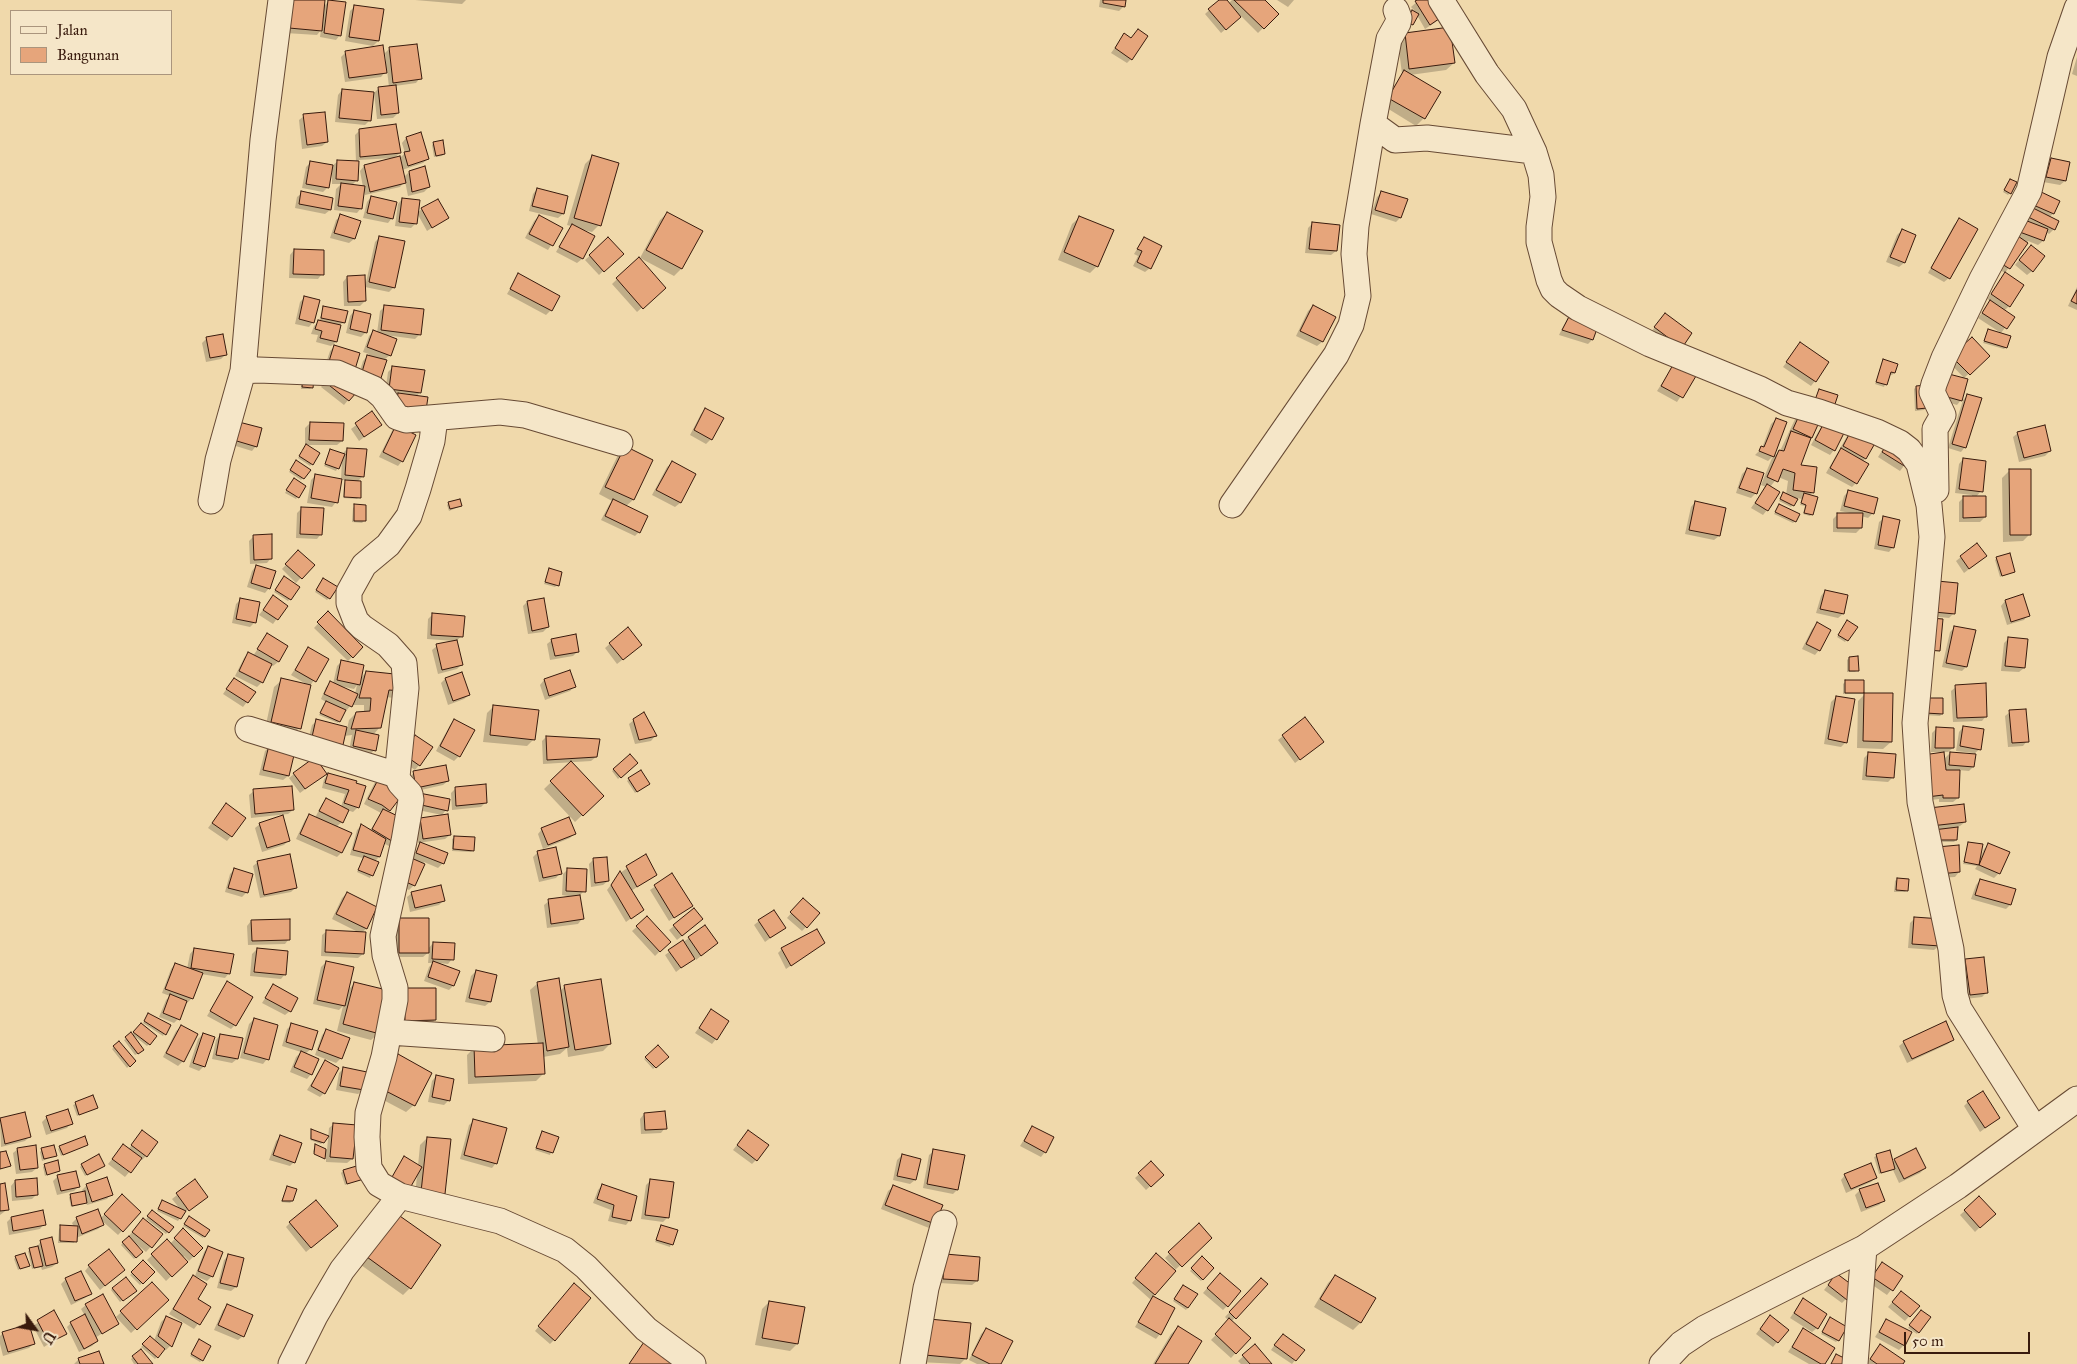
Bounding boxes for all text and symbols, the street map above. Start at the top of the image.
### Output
legend [10,10,172,75]
text: Jalan [57,21,88,39]
text: Bangunan [57,46,119,64]
north arrow [10,1304,60,1354]
scale bar [1907,1322,2033,1354]
text: U [38,1328,58,1346]
text: 50 m [1912,1332,1944,1350]

